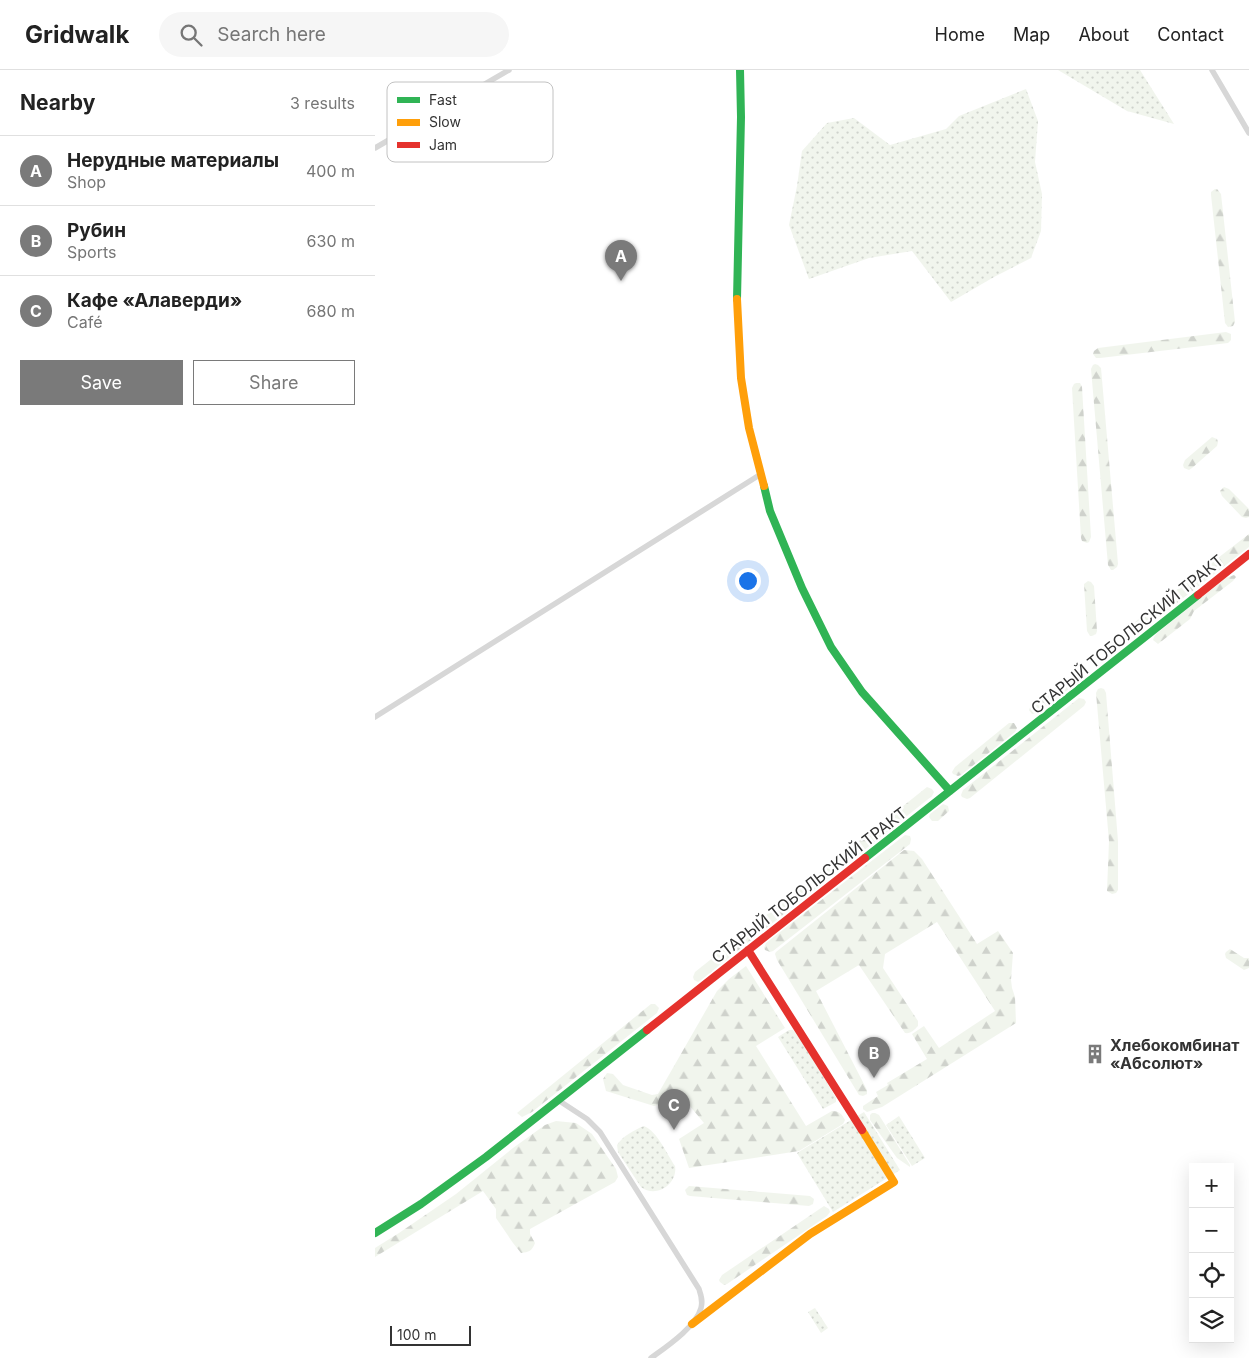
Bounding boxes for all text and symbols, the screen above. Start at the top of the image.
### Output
search box [159,12,509,57]
text: Gridwalk [25,20,129,49]
icon: search [177,21,205,49]
text: Search here [217,23,326,46]
text: Home [935,24,985,45]
text: Map [1013,24,1050,45]
text: About [1078,24,1129,45]
text: Contact [1157,24,1224,45]
legend [387,82,553,162]
text: Nearby [20,90,95,115]
text: Fast [429,91,457,108]
text: 3 results [290,93,355,113]
text: Slow [429,113,461,130]
text: Jam [429,136,457,153]
text: Нерудные материалы [67,149,279,172]
text: A [30,161,42,181]
text: 400 m [306,161,355,181]
text: Shop [67,172,106,192]
text: Рубин [67,219,126,242]
text: B [31,231,41,251]
text: 630 m [307,231,355,251]
pin: A [605,240,637,281]
text: Sports [67,242,116,262]
text: Кафе «Алаверди» [67,289,242,312]
text: C [30,301,42,321]
text: 680 m [307,301,355,321]
text: Café [67,312,102,332]
button: Save [20,360,183,405]
button: Share [193,360,355,405]
street label: СТАРЫЙ ТОБОЛЬСКИЙ ТРАКТ [1027,550,1227,718]
your location [735,568,761,594]
street label: СТАРЫЙ ТОБОЛЬСКИЙ ТРАКТ [707,803,911,967]
place label: Хлебокомбинат «Абсолют» [1110,1035,1240,1073]
pin: B [858,1037,890,1078]
building icon: Хлебокомбинат «Абсолют» [1084,1043,1106,1065]
pin: C [658,1089,690,1130]
map controls [1189,1163,1234,1343]
button: + [1189,1163,1234,1208]
button: − [1189,1208,1234,1253]
button: locate [1189,1253,1234,1298]
button: layers [1189,1298,1234,1343]
scale bar [390,1323,471,1346]
text: 100 m [397,1326,437,1343]

